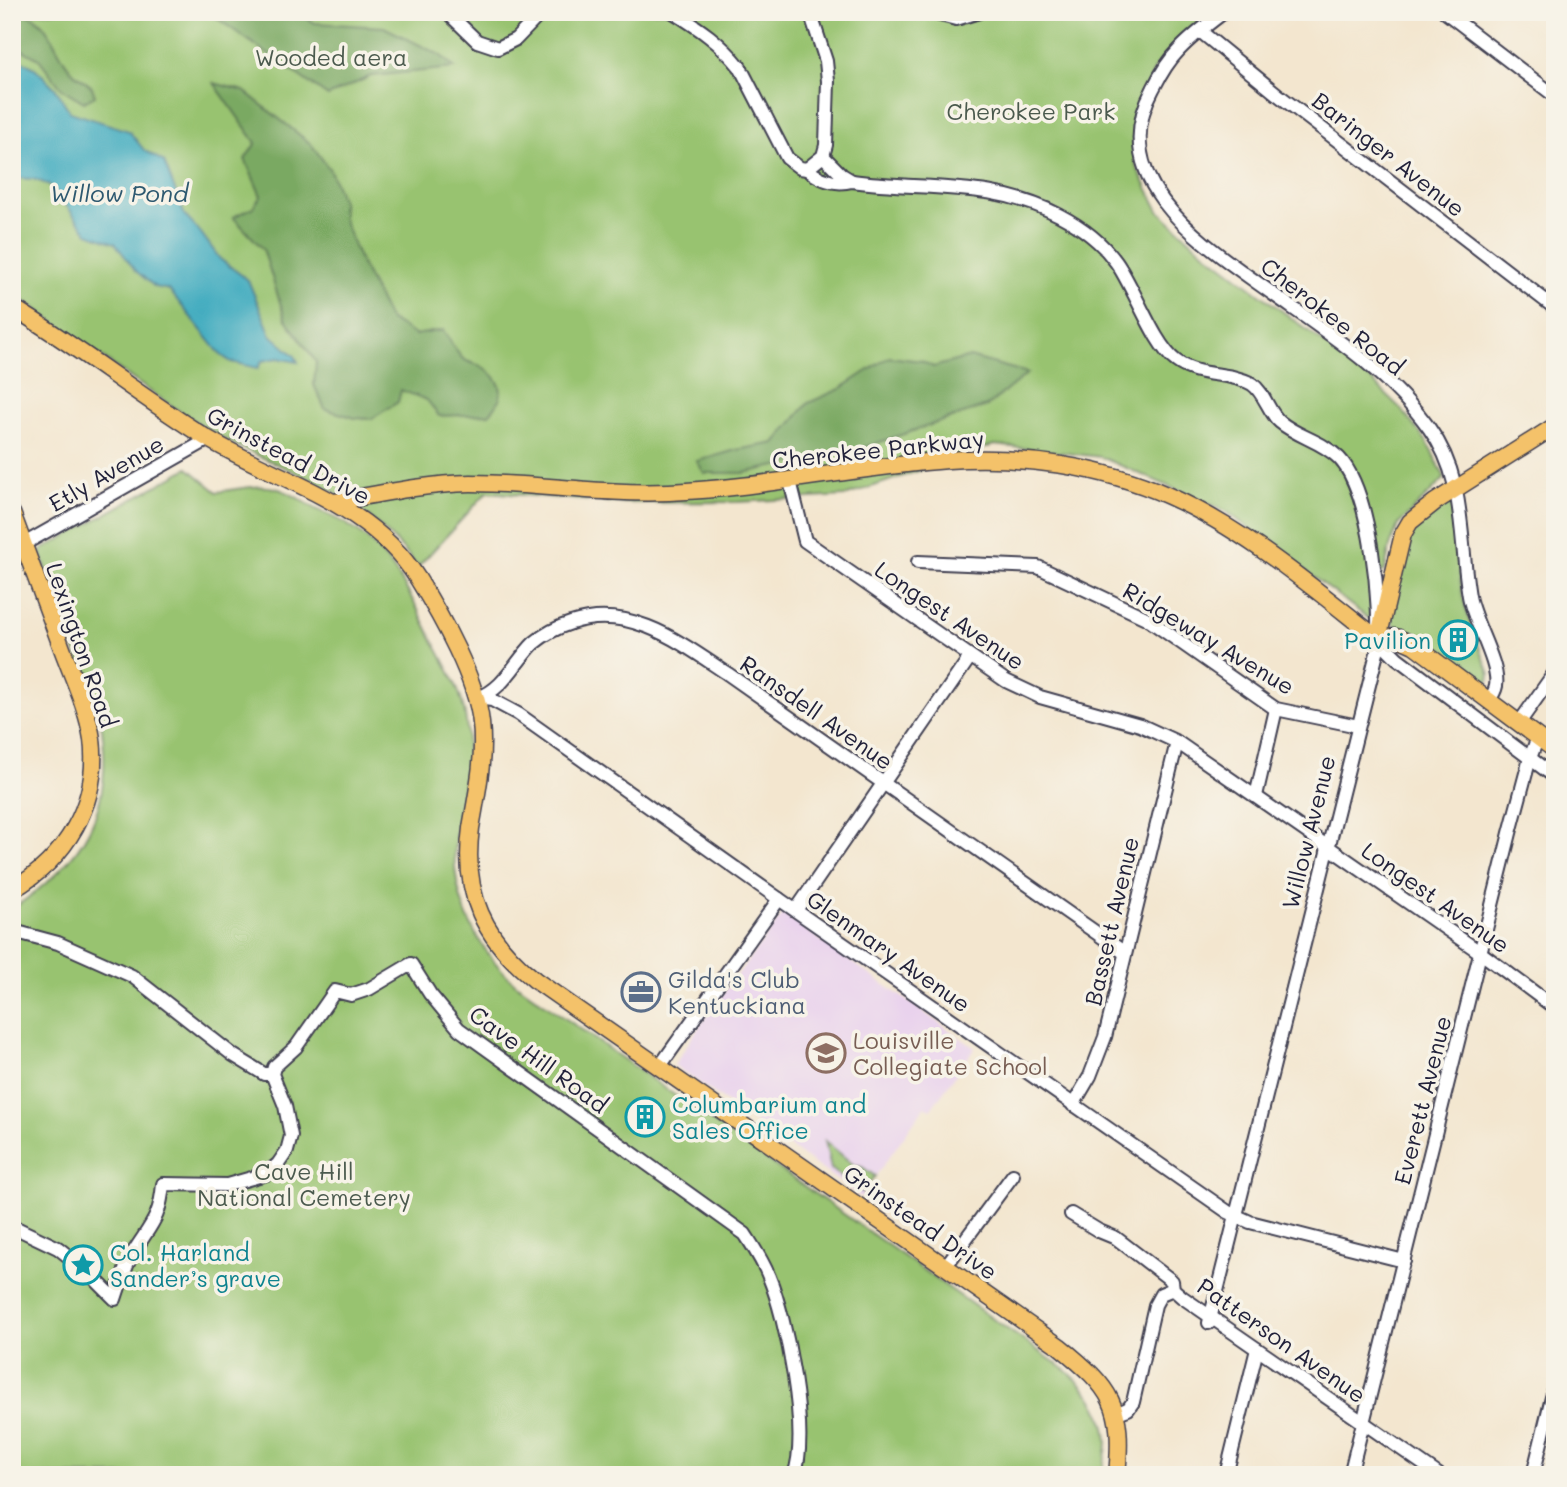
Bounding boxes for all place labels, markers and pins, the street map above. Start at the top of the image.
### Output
building icon: Pavilion [1437,619,1479,661]
place label: Pavilion [1344,625,1431,655]
place label: Gilda's Club Kentuckiana [668,964,806,1020]
office icon: Gilda's Club Kentuckiana [620,971,662,1013]
place label: Louisville Collegiate School [853,1025,1048,1081]
school or university icon: Louisville Collegiate School [805,1032,847,1074]
place label: Columbarium and Sales Office [672,1089,866,1145]
building icon: Columbarium and Sales Office [624,1096,666,1138]
place label: Col. Harland Sander’s grave [110,1237,281,1293]
place icon: Col. Harland Sander’s grave [62,1244,104,1286]

